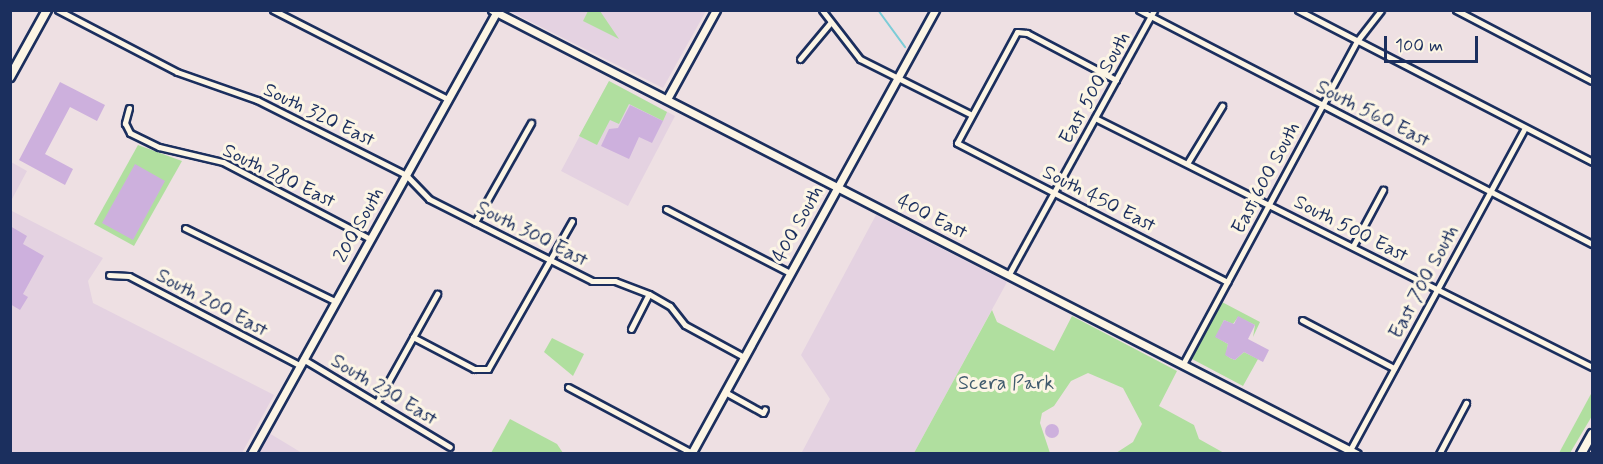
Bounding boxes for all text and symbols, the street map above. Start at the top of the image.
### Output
scale bar [1387,24,1482,62]
street label: East 500 South [1054,28,1136,148]
text: 100 m [1395,34,1443,58]
street label: South 560 East [1312,75,1434,153]
street label: South 320 East [259,78,379,152]
street label: East 600 South [1226,118,1306,238]
street label: South 280 East [219,138,339,214]
street label: South 450 East [1038,160,1160,238]
street label: 400 South [767,181,829,267]
street label: 200 South [329,183,389,267]
street label: 400 East [893,189,971,245]
street label: South 500 East [1290,190,1412,268]
street label: South 300 East [472,196,592,272]
street label: East 700 South [1384,221,1464,343]
street label: South 200 East [152,264,272,342]
street label: South 230 East [326,349,442,431]
park label: Scera Park [959,371,1053,395]

